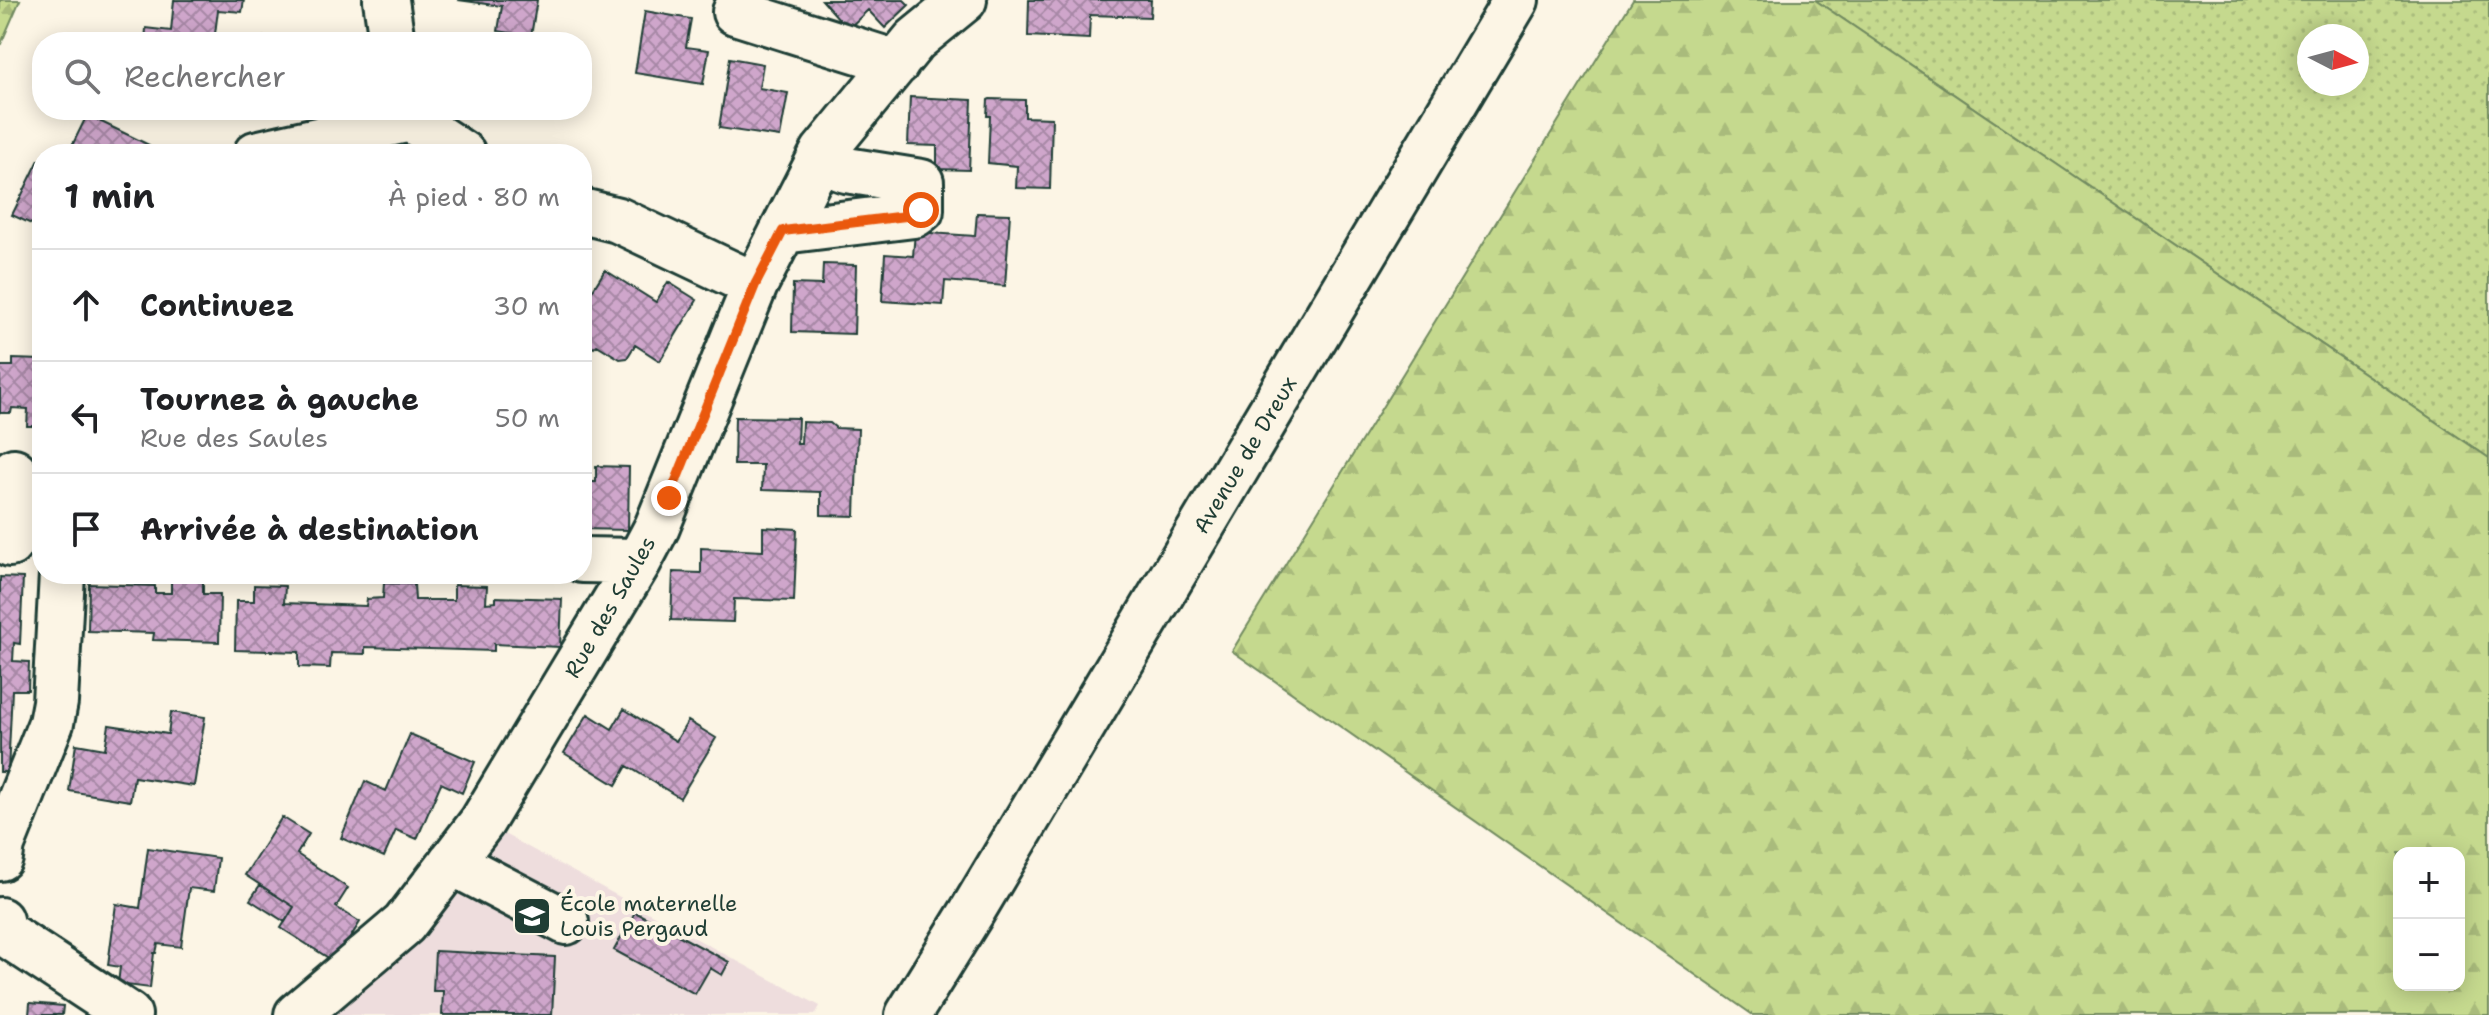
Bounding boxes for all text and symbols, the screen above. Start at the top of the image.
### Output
north arrow [2297,24,2369,96]
search box [32,32,592,120]
icon: search [60,54,104,98]
text: Rechercher [124,56,286,97]
text: 1 min [64,173,155,219]
text: À pied · 80 m [388,179,560,214]
route start [903,192,939,228]
icon: ahead [64,283,108,327]
text: Continuez [140,285,295,326]
text: 30 m [493,288,560,323]
street label: Avenue de Dreux [1187,371,1303,539]
text: Tournez à gauche [140,379,419,420]
icon: left [64,395,108,439]
text: 50 m [495,400,560,435]
text: Rue des Saules [140,420,328,455]
route end [651,480,687,516]
icon: arrive [64,507,108,551]
text: Arrivée à destination [140,509,479,550]
street label: Rue des Saules [558,531,662,683]
map controls [2393,847,2465,991]
button: + [2393,847,2465,919]
place label: École maternelle Louis Pergaud [560,889,738,943]
school or university icon: École maternelle Louis Pergaud [511,895,553,937]
button: − [2393,919,2465,991]

